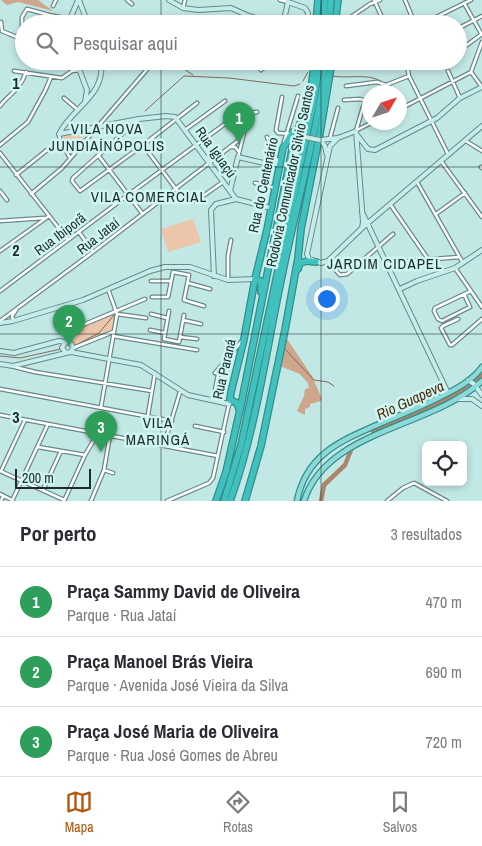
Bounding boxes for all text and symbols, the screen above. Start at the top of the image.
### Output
search box [15,15,467,70]
icon: search [33,29,61,57]
text: Pesquisar aqui [73,30,178,56]
text: 1 [12,72,20,94]
street label: Rodovia Comunicador Silvio Santos [262,83,318,269]
north arrow [362,85,407,130]
pin: 1 [223,102,255,143]
district label: VILA NOVA JUNDIAÍNÓPOLIS [49,118,165,156]
street label: Rua Iguaçú [191,123,241,181]
street label: Rua do Centenário [244,136,282,234]
district label: VILA COMERCIAL [91,186,207,207]
street label: Rua Ibiporã [31,208,90,259]
street label: Rua Jataí [73,213,124,258]
text: 2 [12,239,20,261]
district label: JARDIM CIDAPEL [327,253,443,274]
your location [314,286,340,312]
pin: 2 [53,305,85,346]
street label: Rua Paraná [208,337,240,401]
water label: Rio Guapeva [373,375,447,425]
text: 3 [12,406,20,428]
pin: 3 [85,411,117,452]
district label: VILA MARINGÁ [126,412,190,450]
map controls [422,441,467,486]
button: locate [422,441,467,486]
scale bar [15,466,91,489]
text: 200 m [22,469,54,487]
text: Por perto [20,519,97,548]
text: 3 resultados [391,523,462,545]
text: Praça Sammy David de Oliveira [67,578,300,604]
text: 1 [32,591,40,613]
text: 470 m [426,591,462,613]
text: Parque · Rua Jataí [67,604,176,626]
text: Praça Manoel Brás Vieira [67,648,253,674]
text: 2 [32,661,40,683]
text: 690 m [426,661,462,683]
text: Parque · Avenida José Vieira da Silva [67,674,288,696]
text: Praça José Maria de Oliveira [67,718,278,744]
text: 3 [32,731,40,753]
text: 720 m [426,731,462,753]
text: Parque · Rua José Gomes de Abreu [67,744,278,766]
tab: Mapa [65,788,94,836]
tab: Rotas [223,788,253,836]
tab: Salvos [383,788,417,836]

